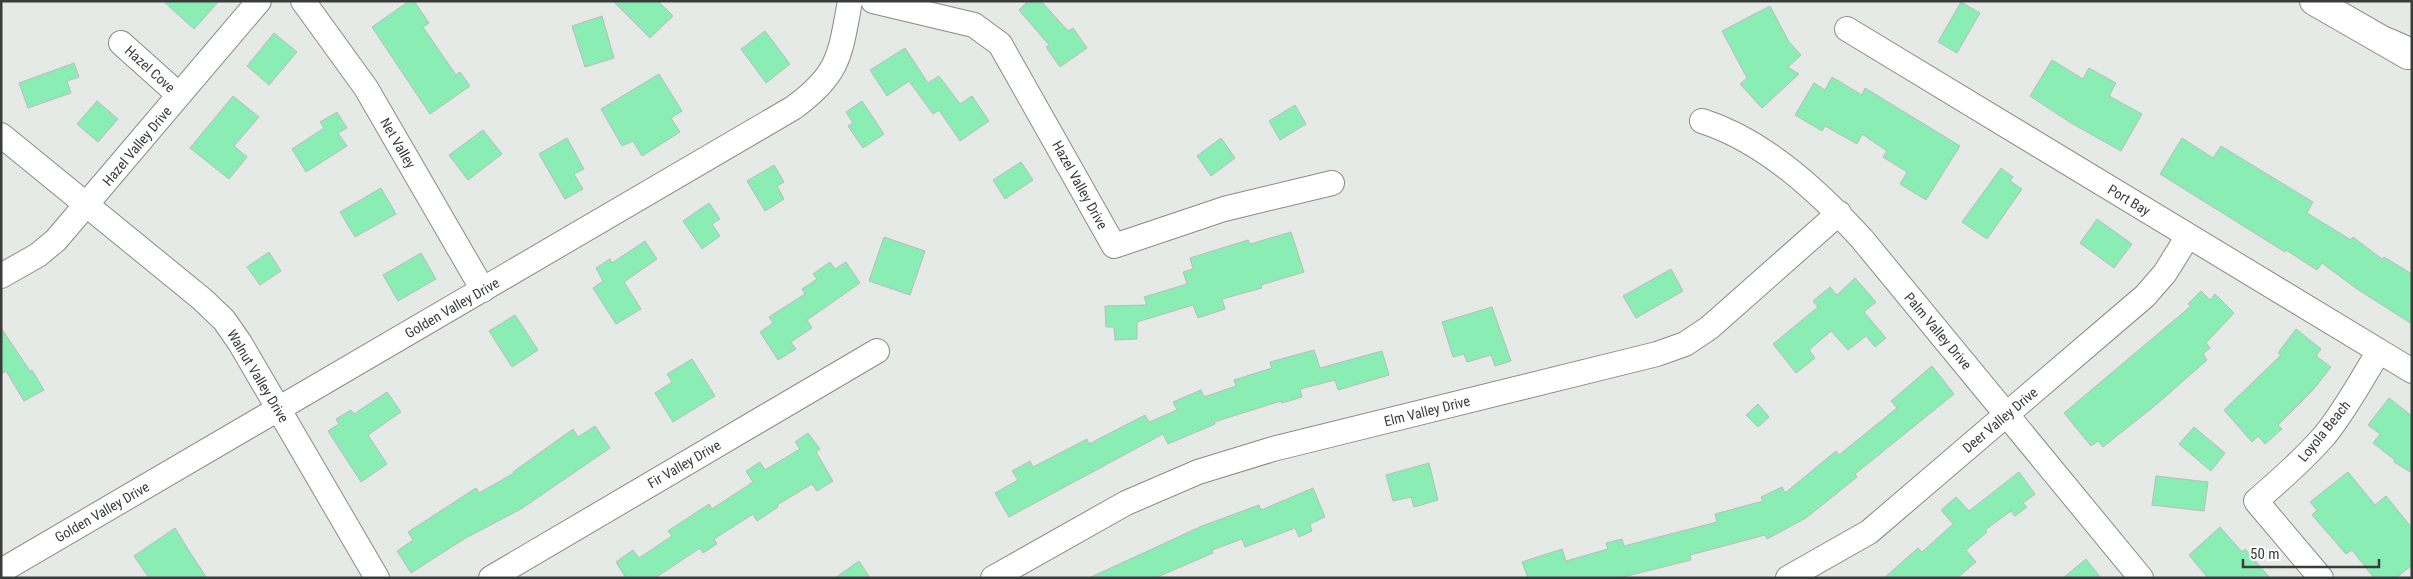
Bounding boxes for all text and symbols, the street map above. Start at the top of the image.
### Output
street label: Hazel Cove [122,42,179,96]
street label: Hazel Valley Drive [99,103,175,189]
street label: Net Valley [377,115,419,171]
street label: Hazel Valley Drive [1049,138,1111,232]
street label: Port Bay [2105,181,2153,219]
street label: Golden Valley Drive [402,274,502,341]
street label: Palm Valley Drive [1901,289,1975,373]
street label: Walnut Valley Drive [224,327,292,426]
street label: Deer Valley Drive [1959,384,2041,456]
street label: Elm Valley Drive [1382,392,1472,429]
street label: Loyola Beach [2295,397,2353,465]
street label: Fir Valley Drive [645,436,724,491]
street label: Golden Valley Drive [52,478,152,545]
scale bar [2243,536,2379,568]
text: 50 m [2250,545,2280,563]

